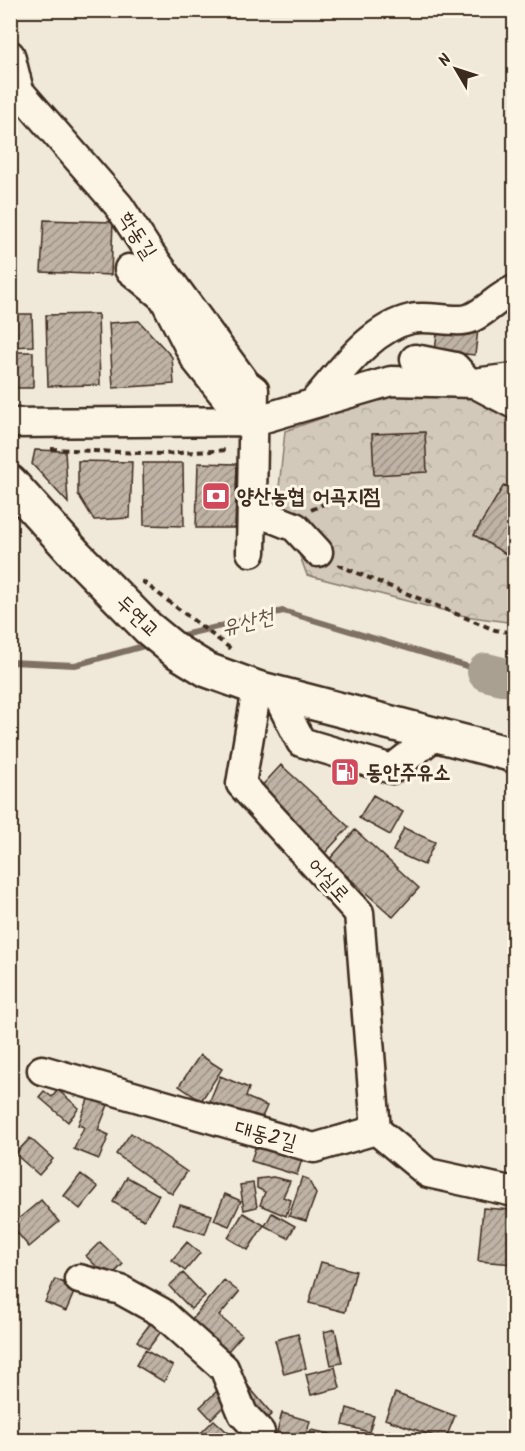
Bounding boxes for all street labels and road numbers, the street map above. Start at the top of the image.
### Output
street label: 학동길 [109,206,164,266]
street label: 두연교 [107,588,167,647]
street label: 어실로 [299,851,357,911]
street label: 대동2길 [231,1112,300,1161]

